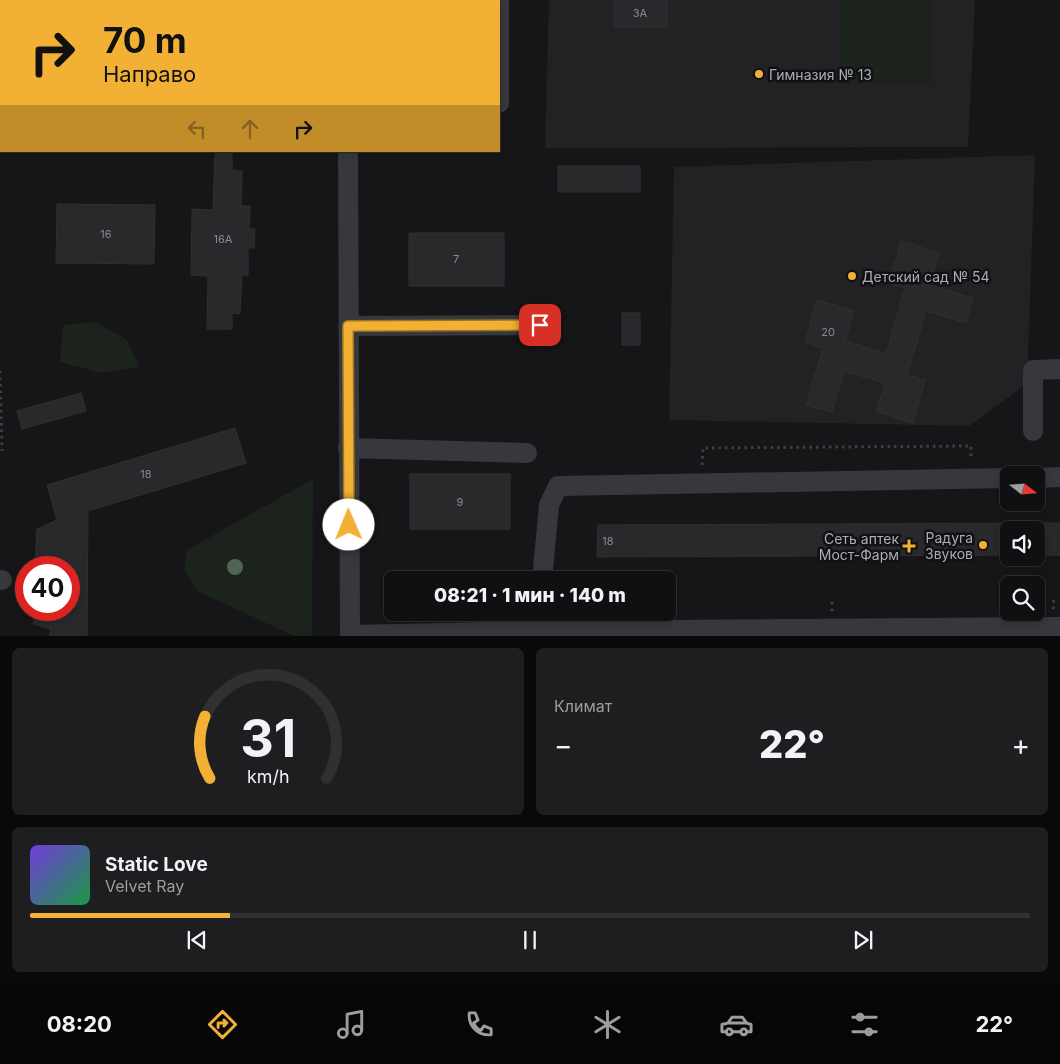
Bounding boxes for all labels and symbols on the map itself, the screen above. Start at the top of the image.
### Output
house number: 3А [633,6,648,20]
place label: Гимназия № 13 [769,66,872,83]
marker: Гимназия № 13 [753,68,765,80]
house number: 16 [100,227,112,241]
house number: 16А [214,232,233,246]
house number: 7 [453,252,459,266]
place label: Детский сад № 54 [862,268,990,285]
marker: Детский сад № 54 [846,270,858,282]
pin [519,304,561,346]
house number: 20 [821,325,835,339]
north arrow [1000,466,1045,511]
house number: 18 [140,467,152,481]
house number: 9 [457,495,464,509]
position arrow [322,498,374,550]
place label: Радуга Звуков [925,529,973,562]
place label: Сеть аптек Мост-Фарм [819,530,899,563]
house number: 18 [602,534,614,548]
marker: Радуга Звуков [977,539,989,551]
marker: Сеть аптек Мост-Фарм [903,540,915,552]
speed limit sign: 40 [15,556,80,621]

